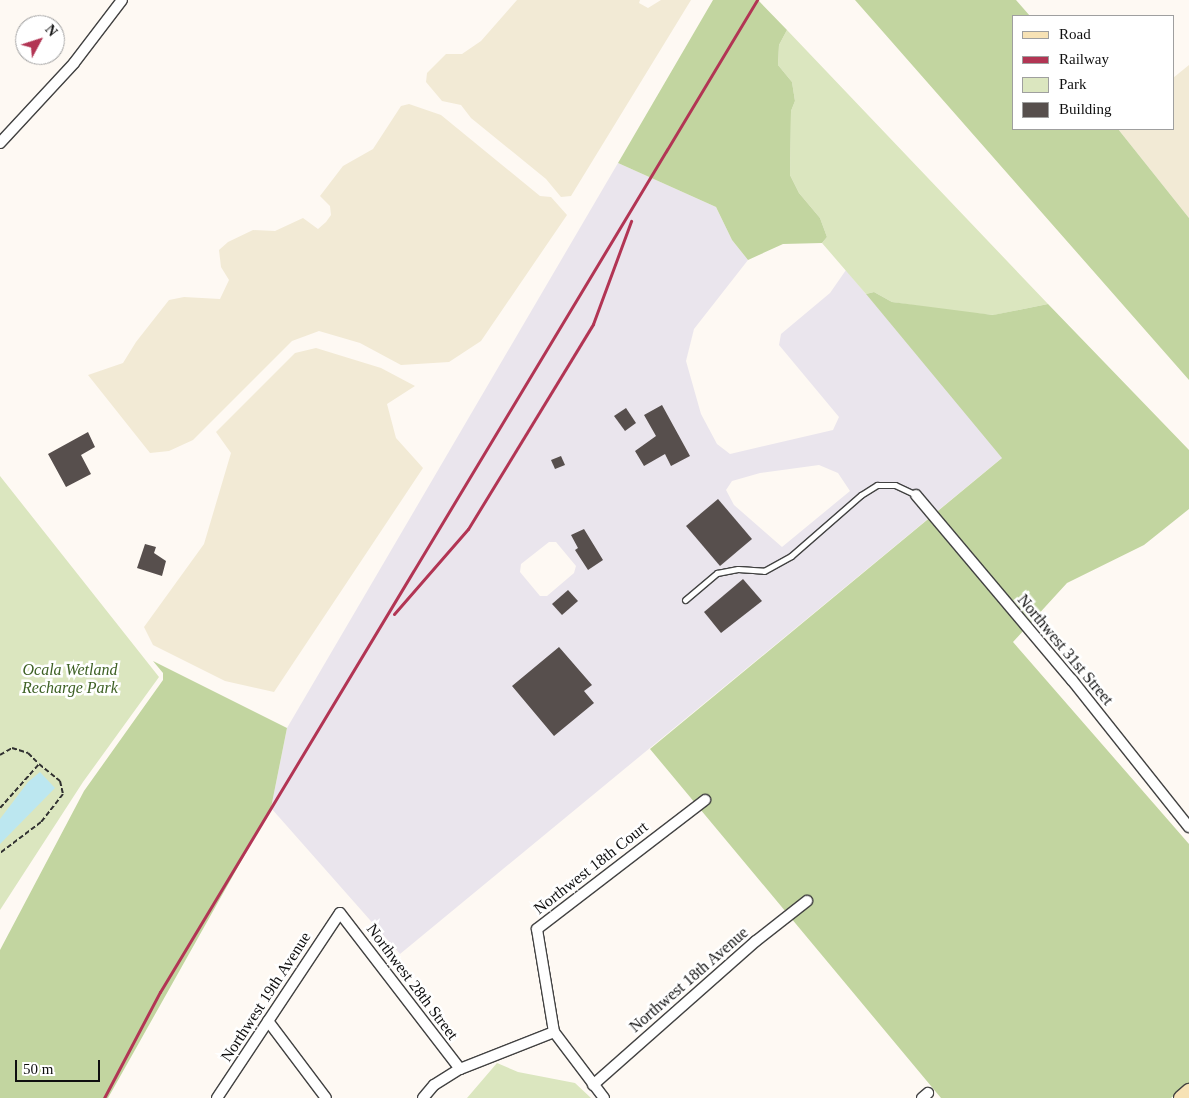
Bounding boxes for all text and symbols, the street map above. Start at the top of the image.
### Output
north arrow [15,15,65,65]
legend [1012,15,1174,130]
text: N [42,22,60,39]
text: Road [1059,26,1091,42]
text: Railway [1059,51,1109,67]
text: Park [1059,76,1087,92]
text: Building [1059,101,1112,117]
street label: Northwest 31st Street [1013,591,1117,709]
park label: Ocala Wetland Recharge Park [22,660,118,698]
street label: Northwest 18th Court [530,817,652,919]
street label: Northwest 28th Street [362,920,462,1044]
street label: Northwest 18th Avenue [625,923,753,1037]
street label: Northwest 19th Avenue [217,928,315,1066]
scale bar [18,1050,102,1082]
text: 50 m [23,1061,53,1077]

